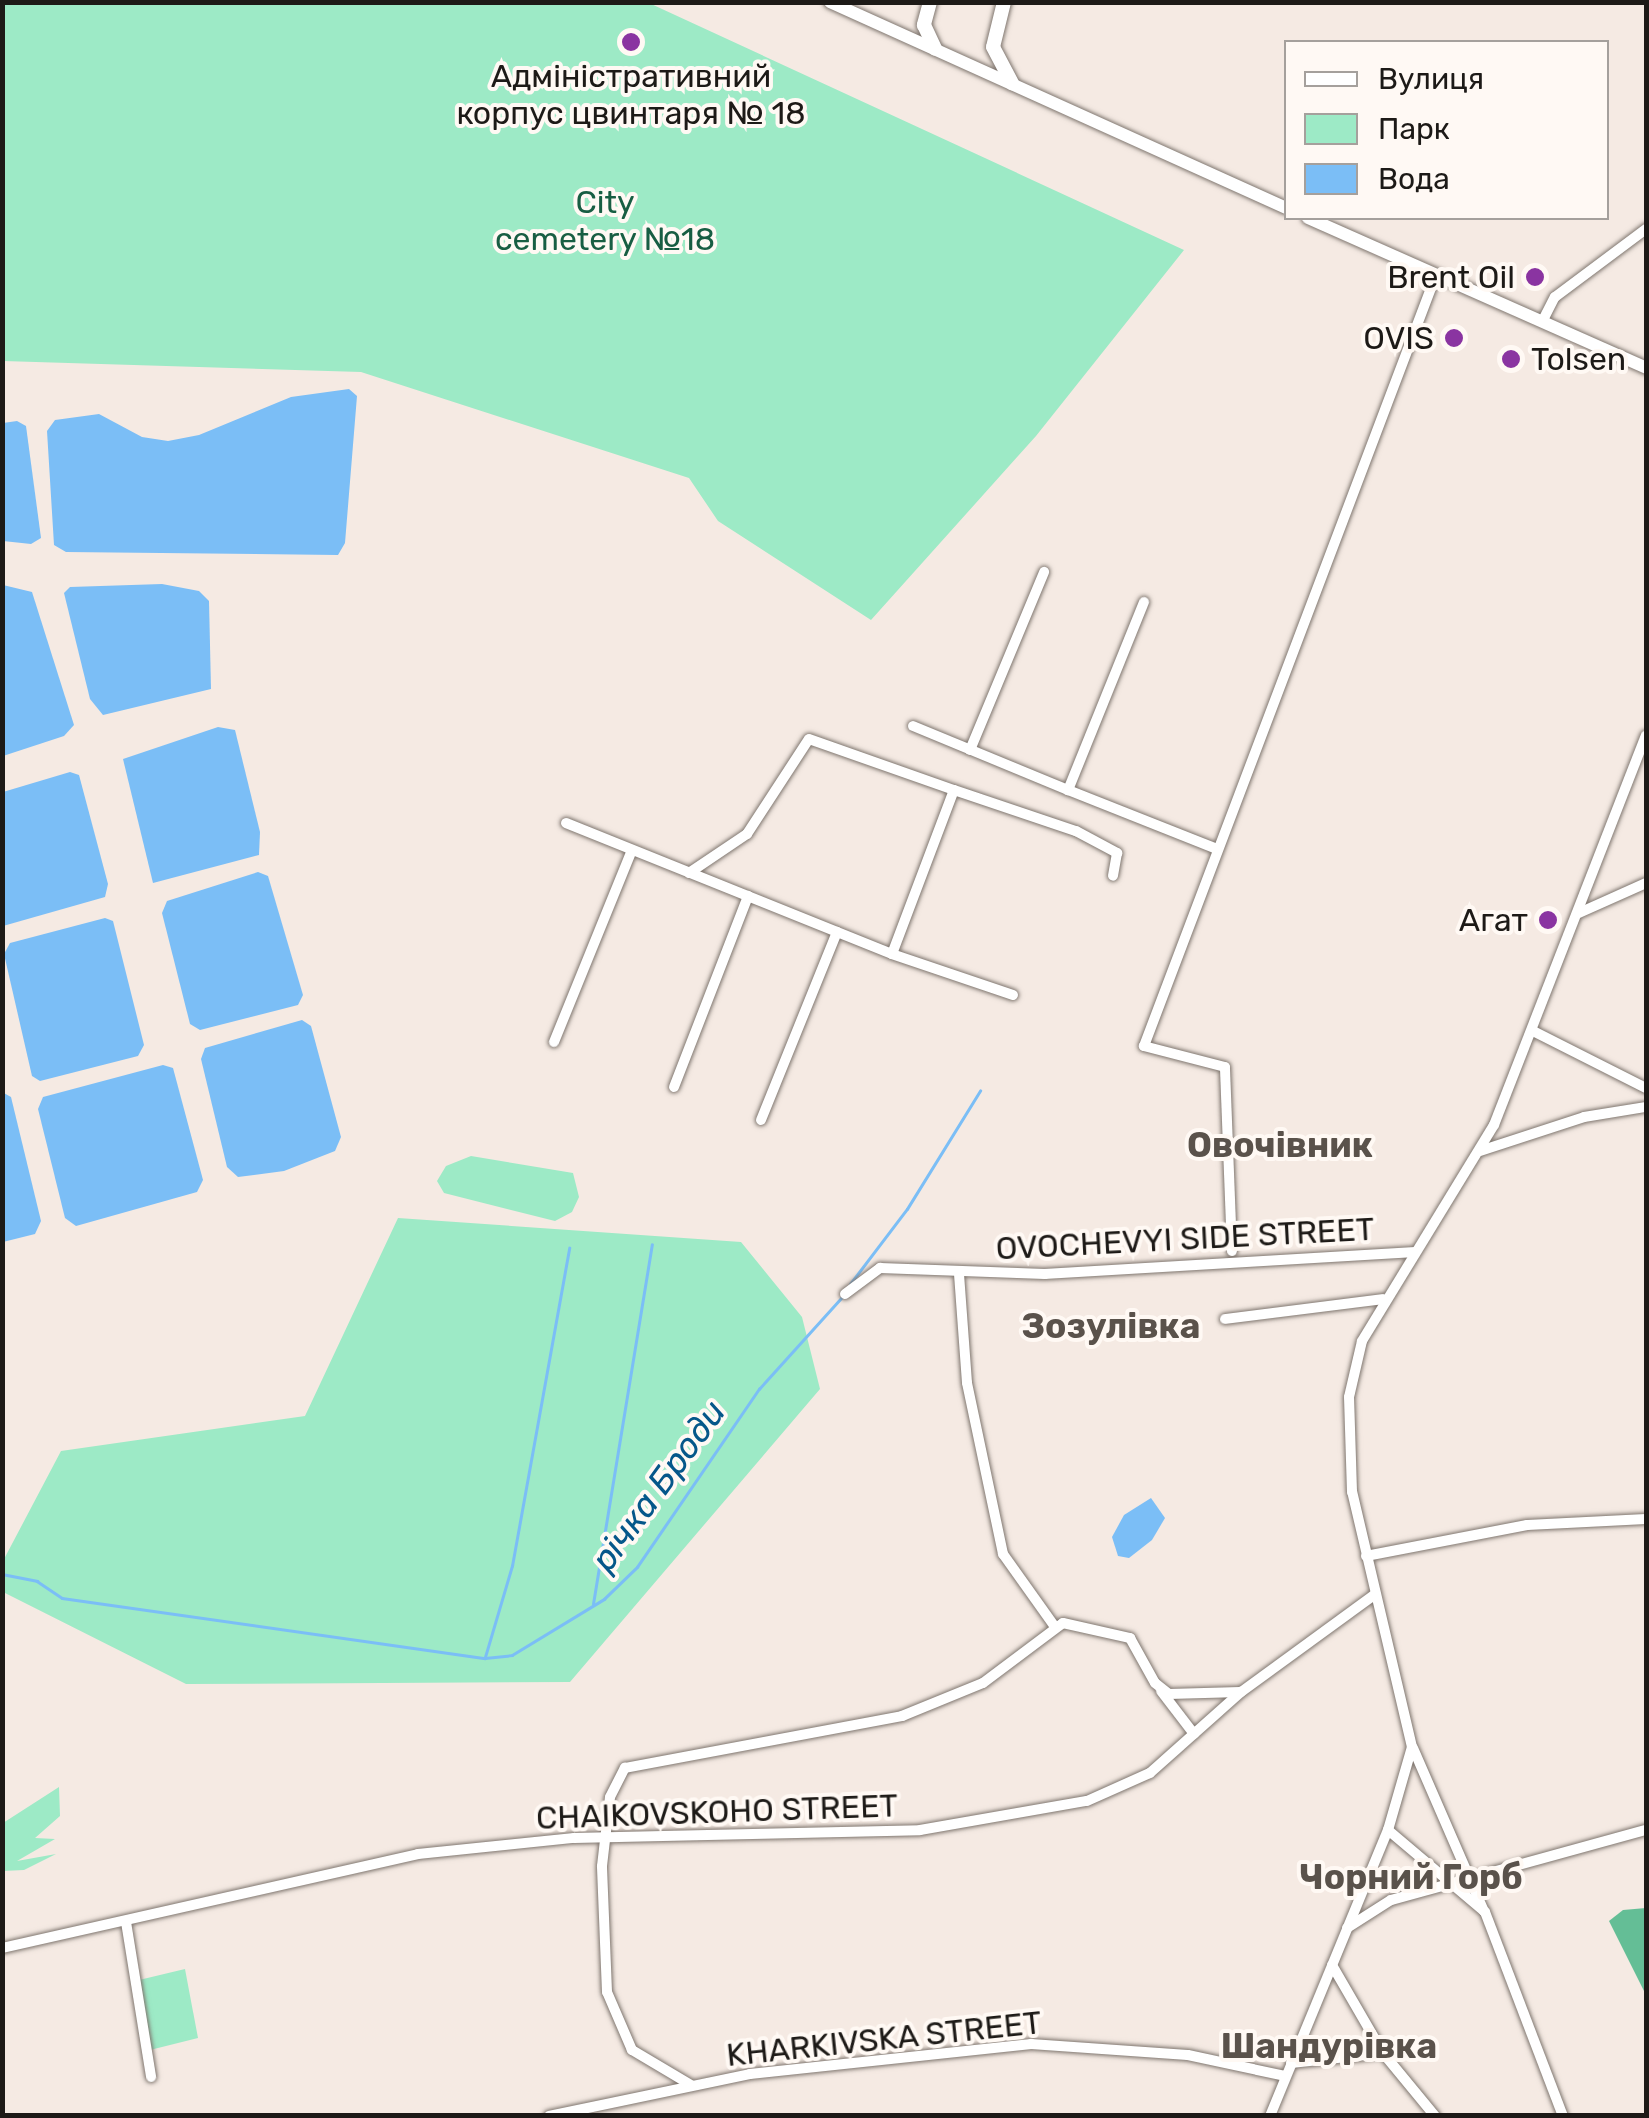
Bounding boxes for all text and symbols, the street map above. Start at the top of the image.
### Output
marker: Адміністративний корпус цвинтаря № 18 [620,31,642,53]
legend [1284,40,1609,220]
place label: Адміністративний корпус цвинтаря № 18 [456,58,806,133]
text: Вулиця [1378,61,1484,97]
text: Парк [1378,111,1450,147]
text: Вода [1378,161,1450,197]
park label: City cemetery №18 [494,184,716,259]
place label: Brent Oil [1387,258,1515,296]
marker: Brent Oil [1524,266,1546,288]
place label: OVIS [1363,319,1434,357]
marker: OVIS [1443,327,1465,349]
place label: Tolsen [1531,340,1626,378]
marker: Tolsen [1500,348,1522,370]
place label: Агат [1459,901,1528,939]
marker: Агат [1537,909,1559,931]
district label: Овочівник [1187,1124,1373,1166]
street label: OVOCHEVYI SIDE STREET [995,1210,1375,1268]
district label: Зозулівка [1022,1305,1200,1347]
water label: річка Броди [582,1392,734,1580]
street label: CHAIKOVSKOHO STREET [535,1786,899,1838]
district label: Чорний Горб [1299,1856,1523,1898]
street label: KHARKIVSKA STREET [724,2003,1044,2075]
district label: Шандурівка [1221,2025,1437,2067]

